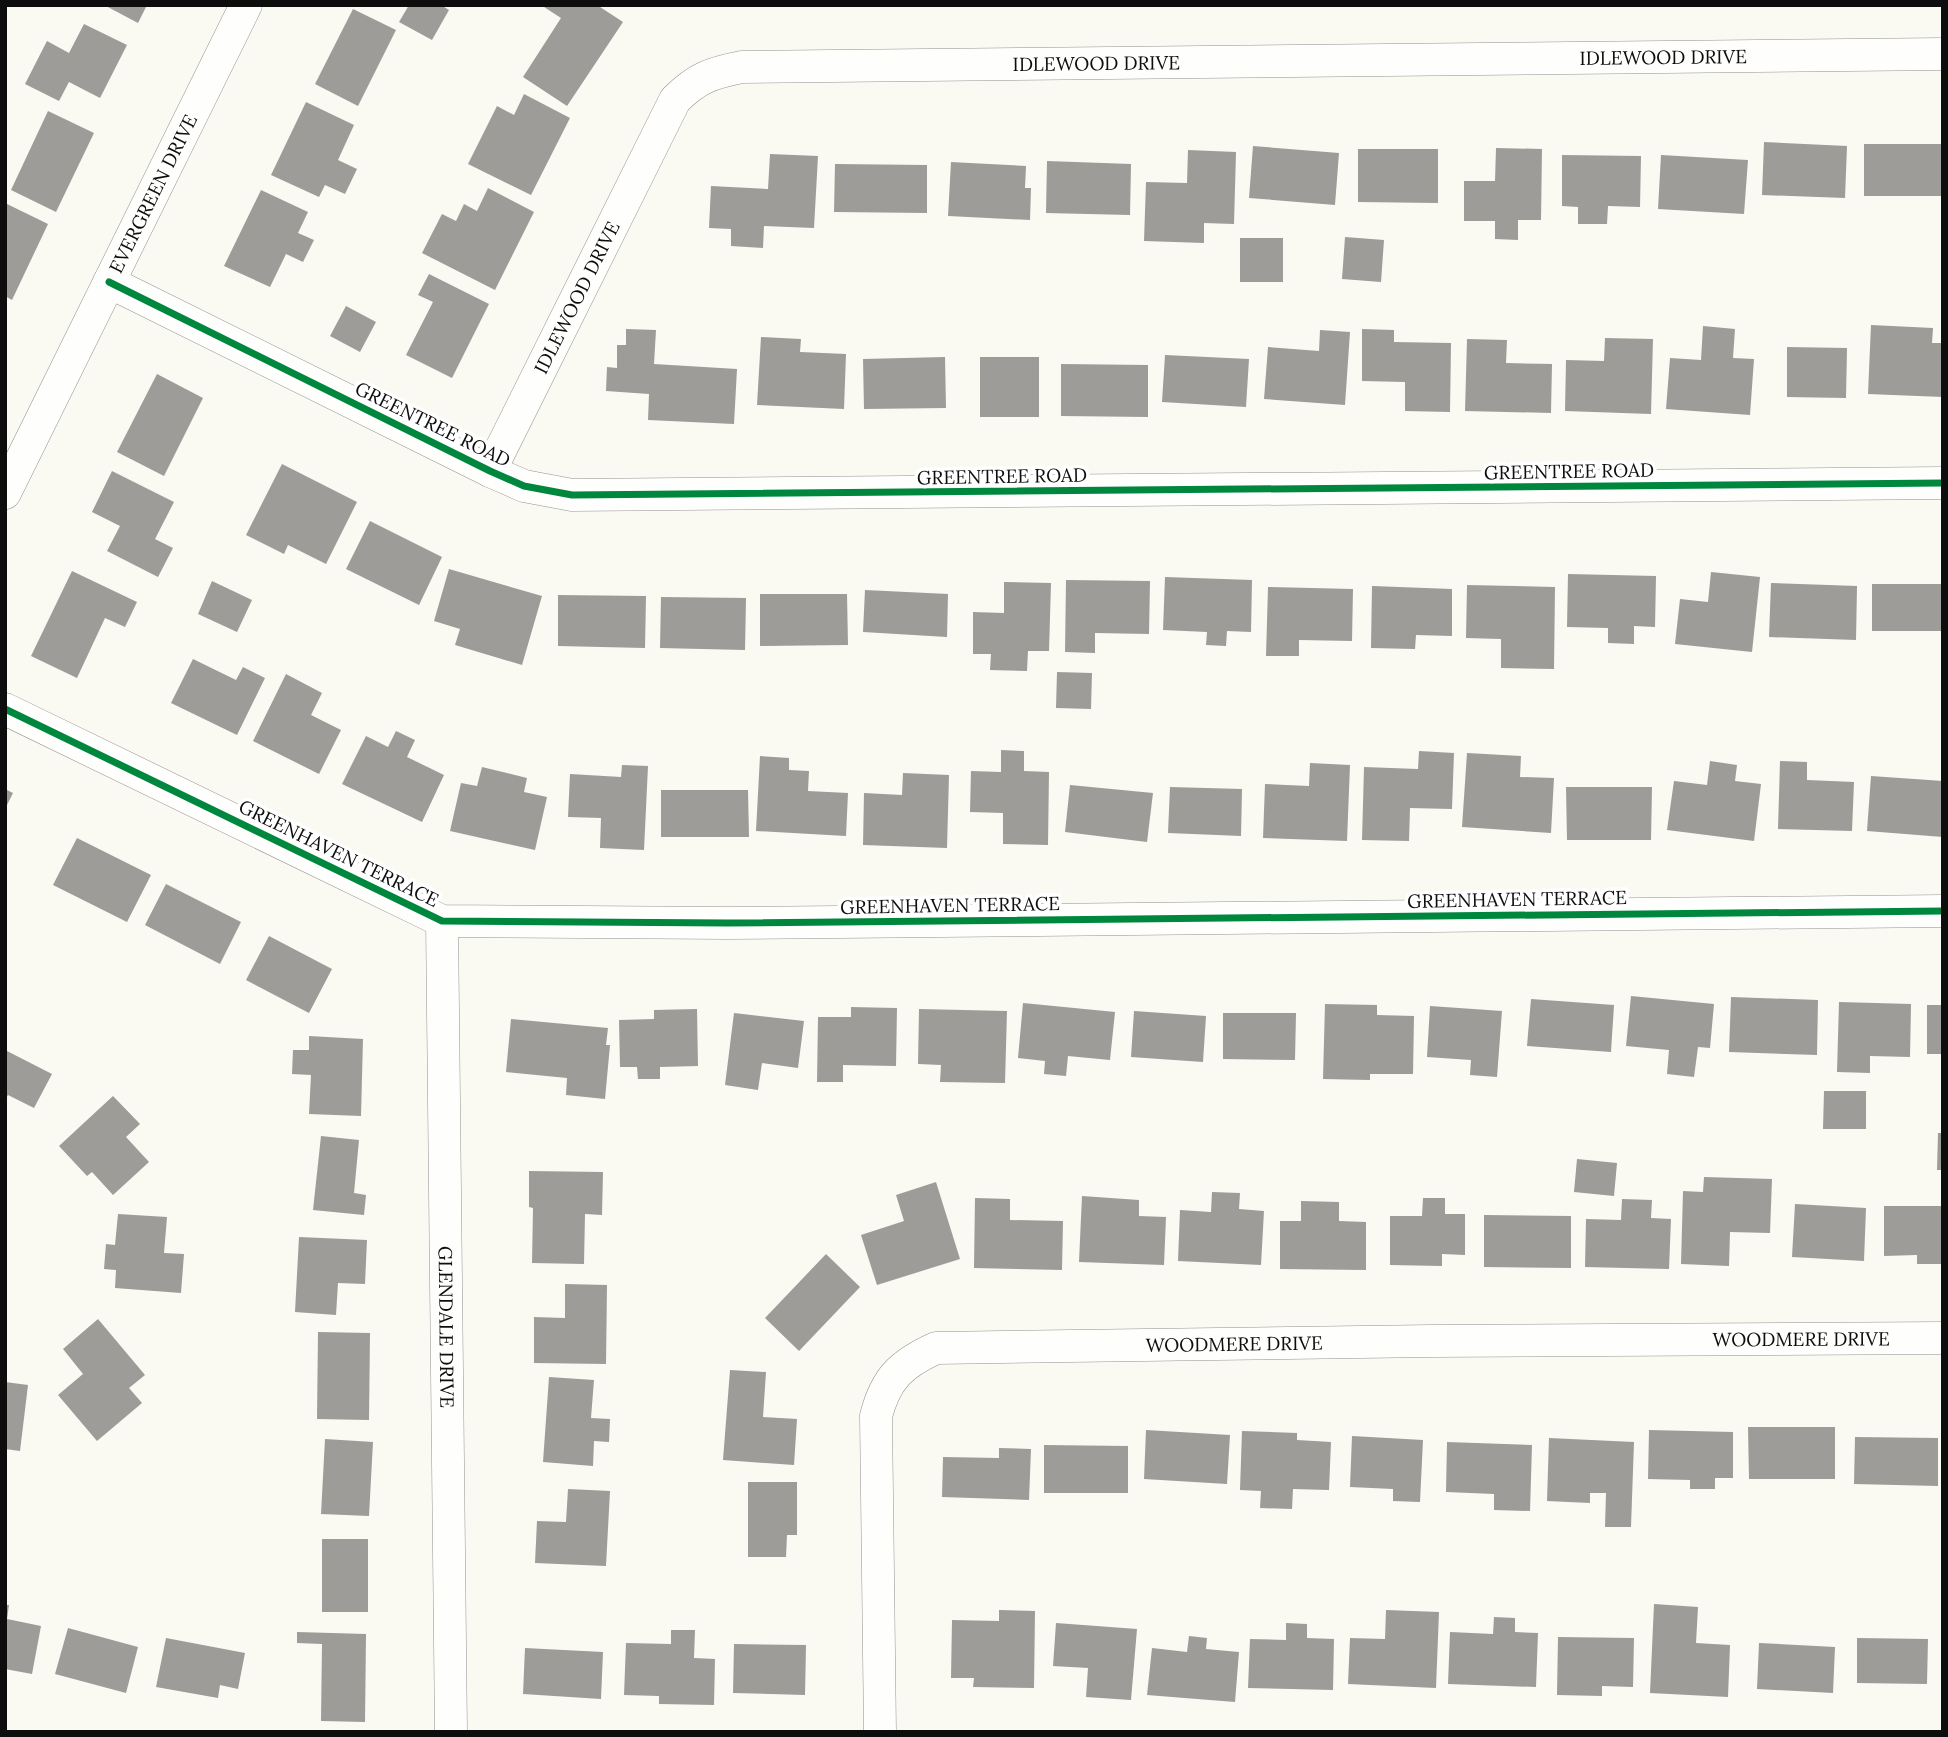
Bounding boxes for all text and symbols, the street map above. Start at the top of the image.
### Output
street label: IDLEWOOD DRIVE [1579,44,1747,70]
street label: IDLEWOOD DRIVE [1012,50,1180,76]
street label: EVERGREEN DRIVE [104,110,202,277]
street label: IDLEWOOD DRIVE [528,217,625,378]
street label: GREENTREE ROAD [351,376,515,472]
street label: GREENTREE ROAD [1484,458,1654,484]
street label: GREENTREE ROAD [917,463,1087,489]
street label: GREENHAVEN TERRACE [235,794,443,912]
street label: GREENHAVEN TERRACE [1407,885,1627,913]
street label: GREENHAVEN TERRACE [840,891,1060,919]
street label: GLENDALE DRIVE [434,1246,459,1408]
street label: WOODMERE DRIVE [1712,1326,1890,1351]
street label: WOODMERE DRIVE [1145,1331,1323,1357]

